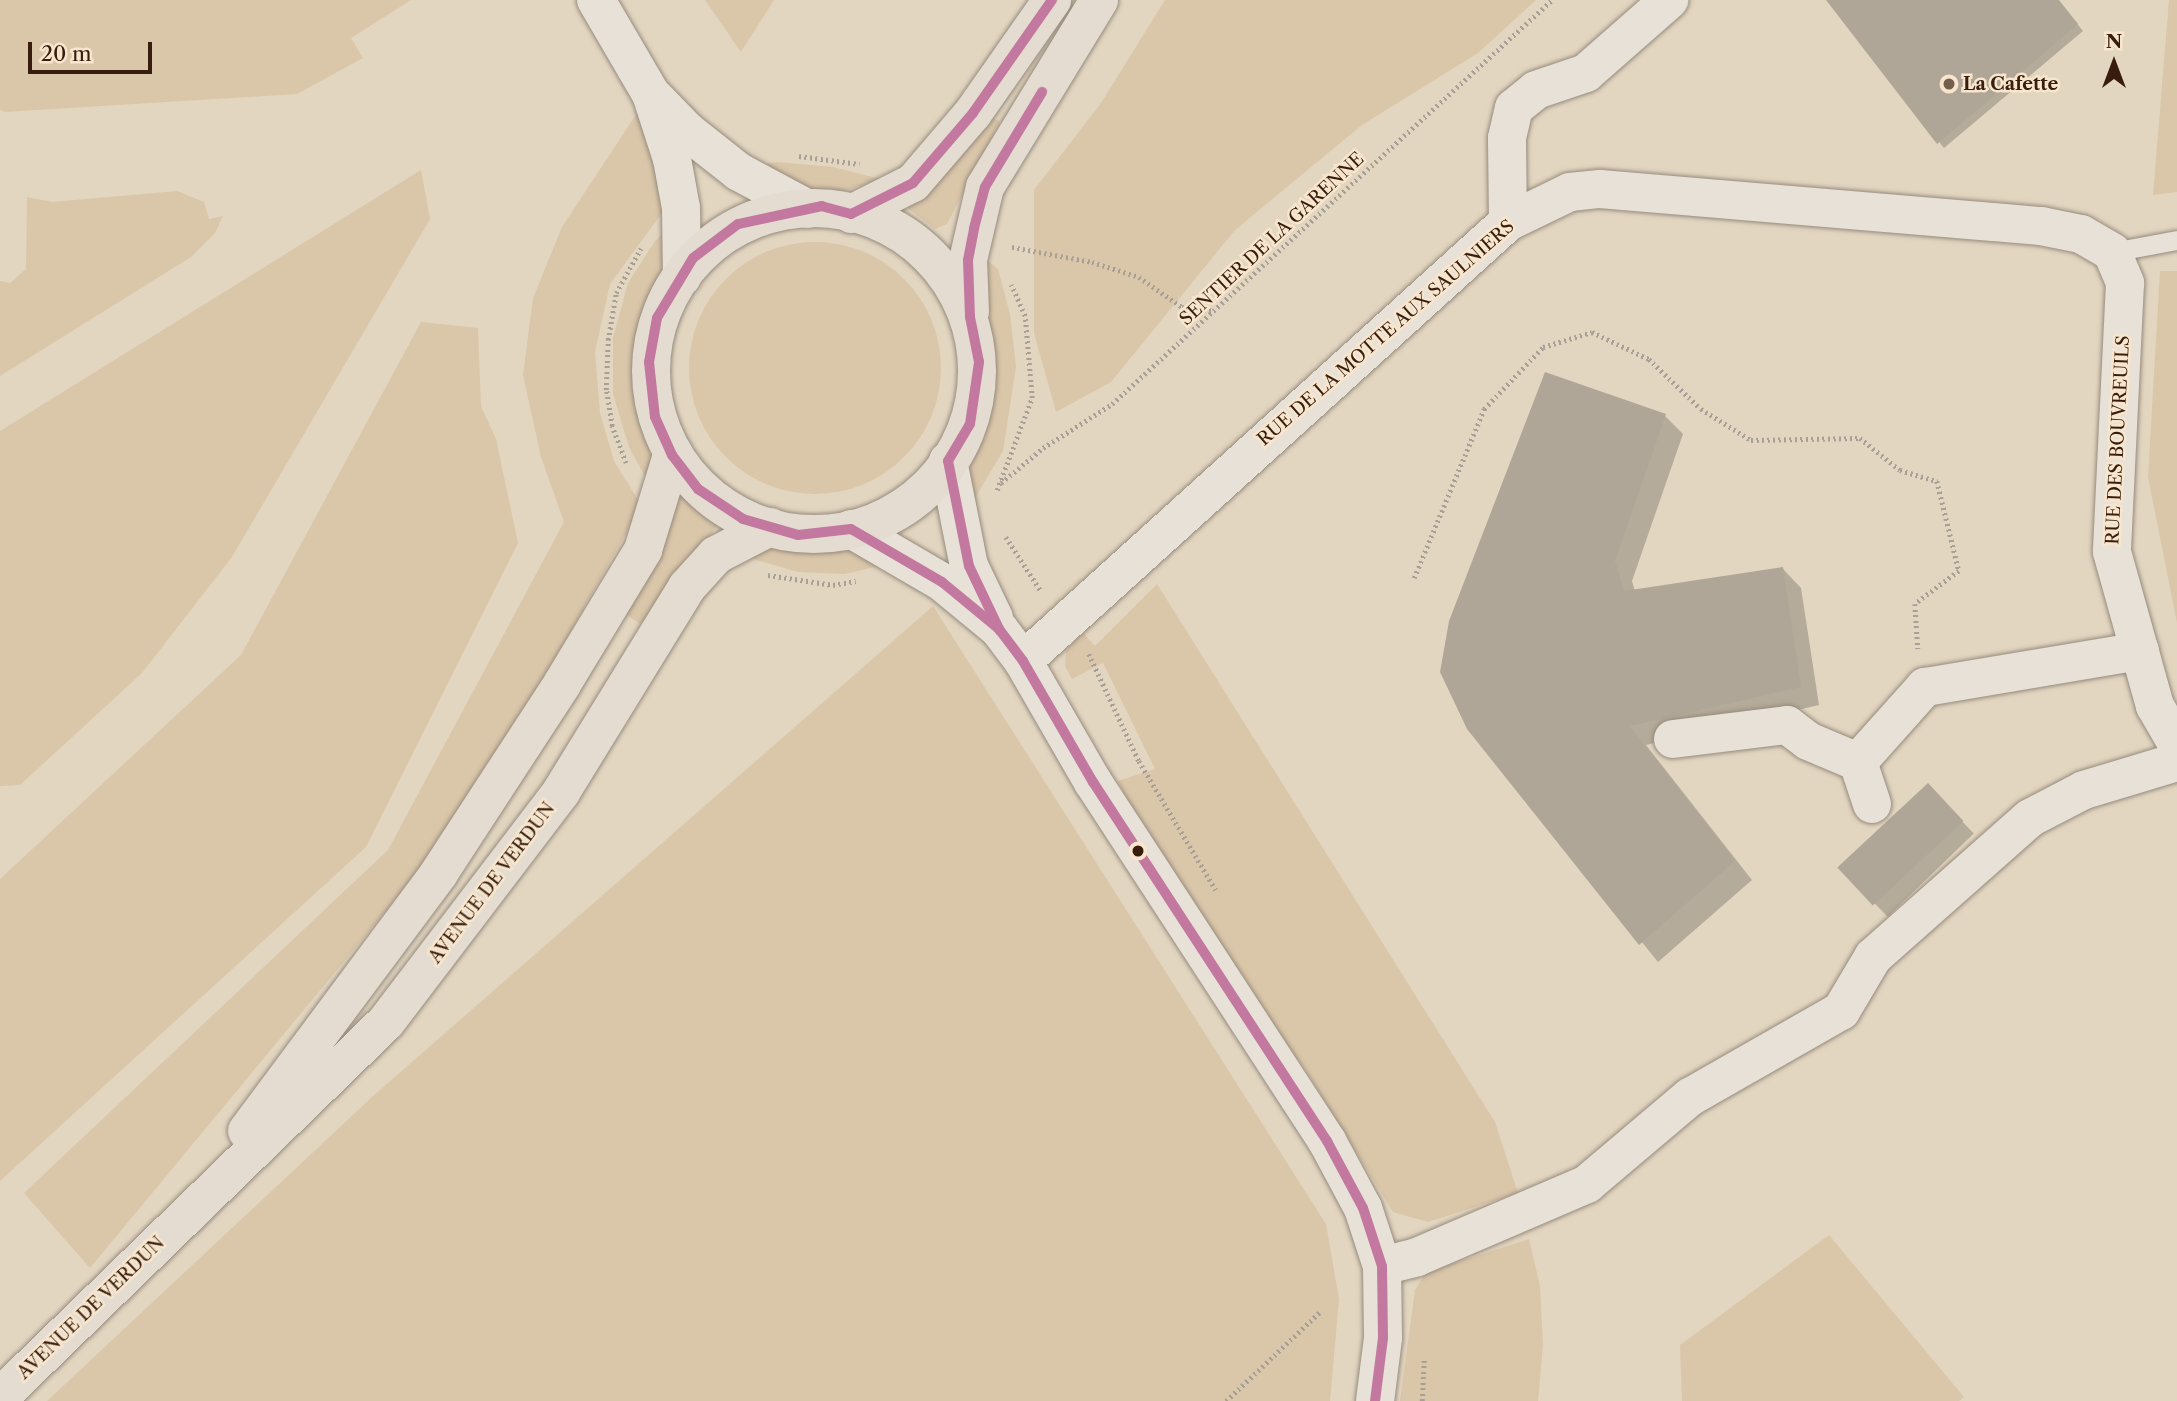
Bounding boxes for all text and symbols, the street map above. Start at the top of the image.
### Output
scale bar [32,28,156,72]
north arrow [2079,28,2149,98]
text: N [2106,30,2122,53]
text: 20 m [41,41,92,66]
place label: La Cafette [1963,73,2059,95]
marker: La Cafette [1941,76,1957,92]
street label: SENTIER DE LA GARENNE [1175,147,1369,331]
street label: RUE DE LA MOTTE AUX SAULNIERS [1253,215,1519,451]
street label: RUE DES BOUVREUILS [2102,335,2134,545]
street label: AVENUE DE VERDUN [424,798,560,968]
unlabelled marker [1131,844,1145,858]
street label: AVENUE DE VERDUN [13,1232,169,1384]

